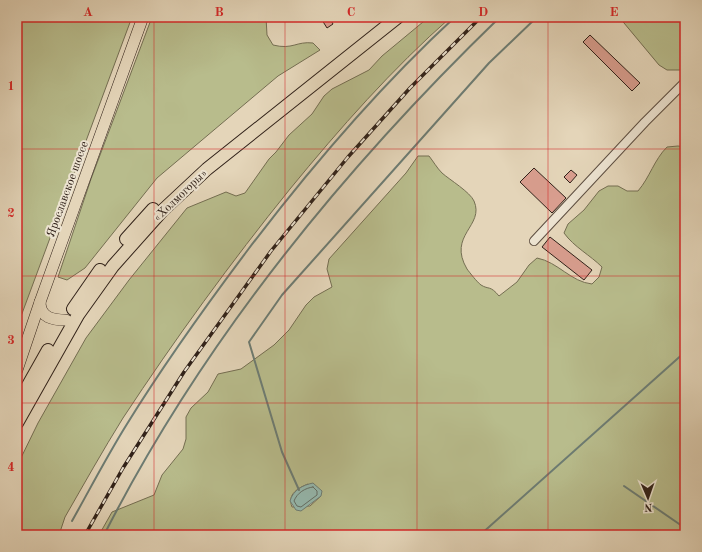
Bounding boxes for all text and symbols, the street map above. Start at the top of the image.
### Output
text: A [83,6,93,19]
text: B [214,6,224,19]
text: C [347,6,355,19]
text: D [478,6,488,19]
text: E [610,6,619,19]
text: 1 [7,80,15,93]
street label: Ярославское шоссе [45,139,91,239]
street label: «Холмогоры» [151,167,210,224]
text: 2 [7,207,15,220]
text: 3 [7,334,15,347]
text: 4 [7,461,15,474]
north arrow [628,478,668,518]
text: N [643,501,653,512]

